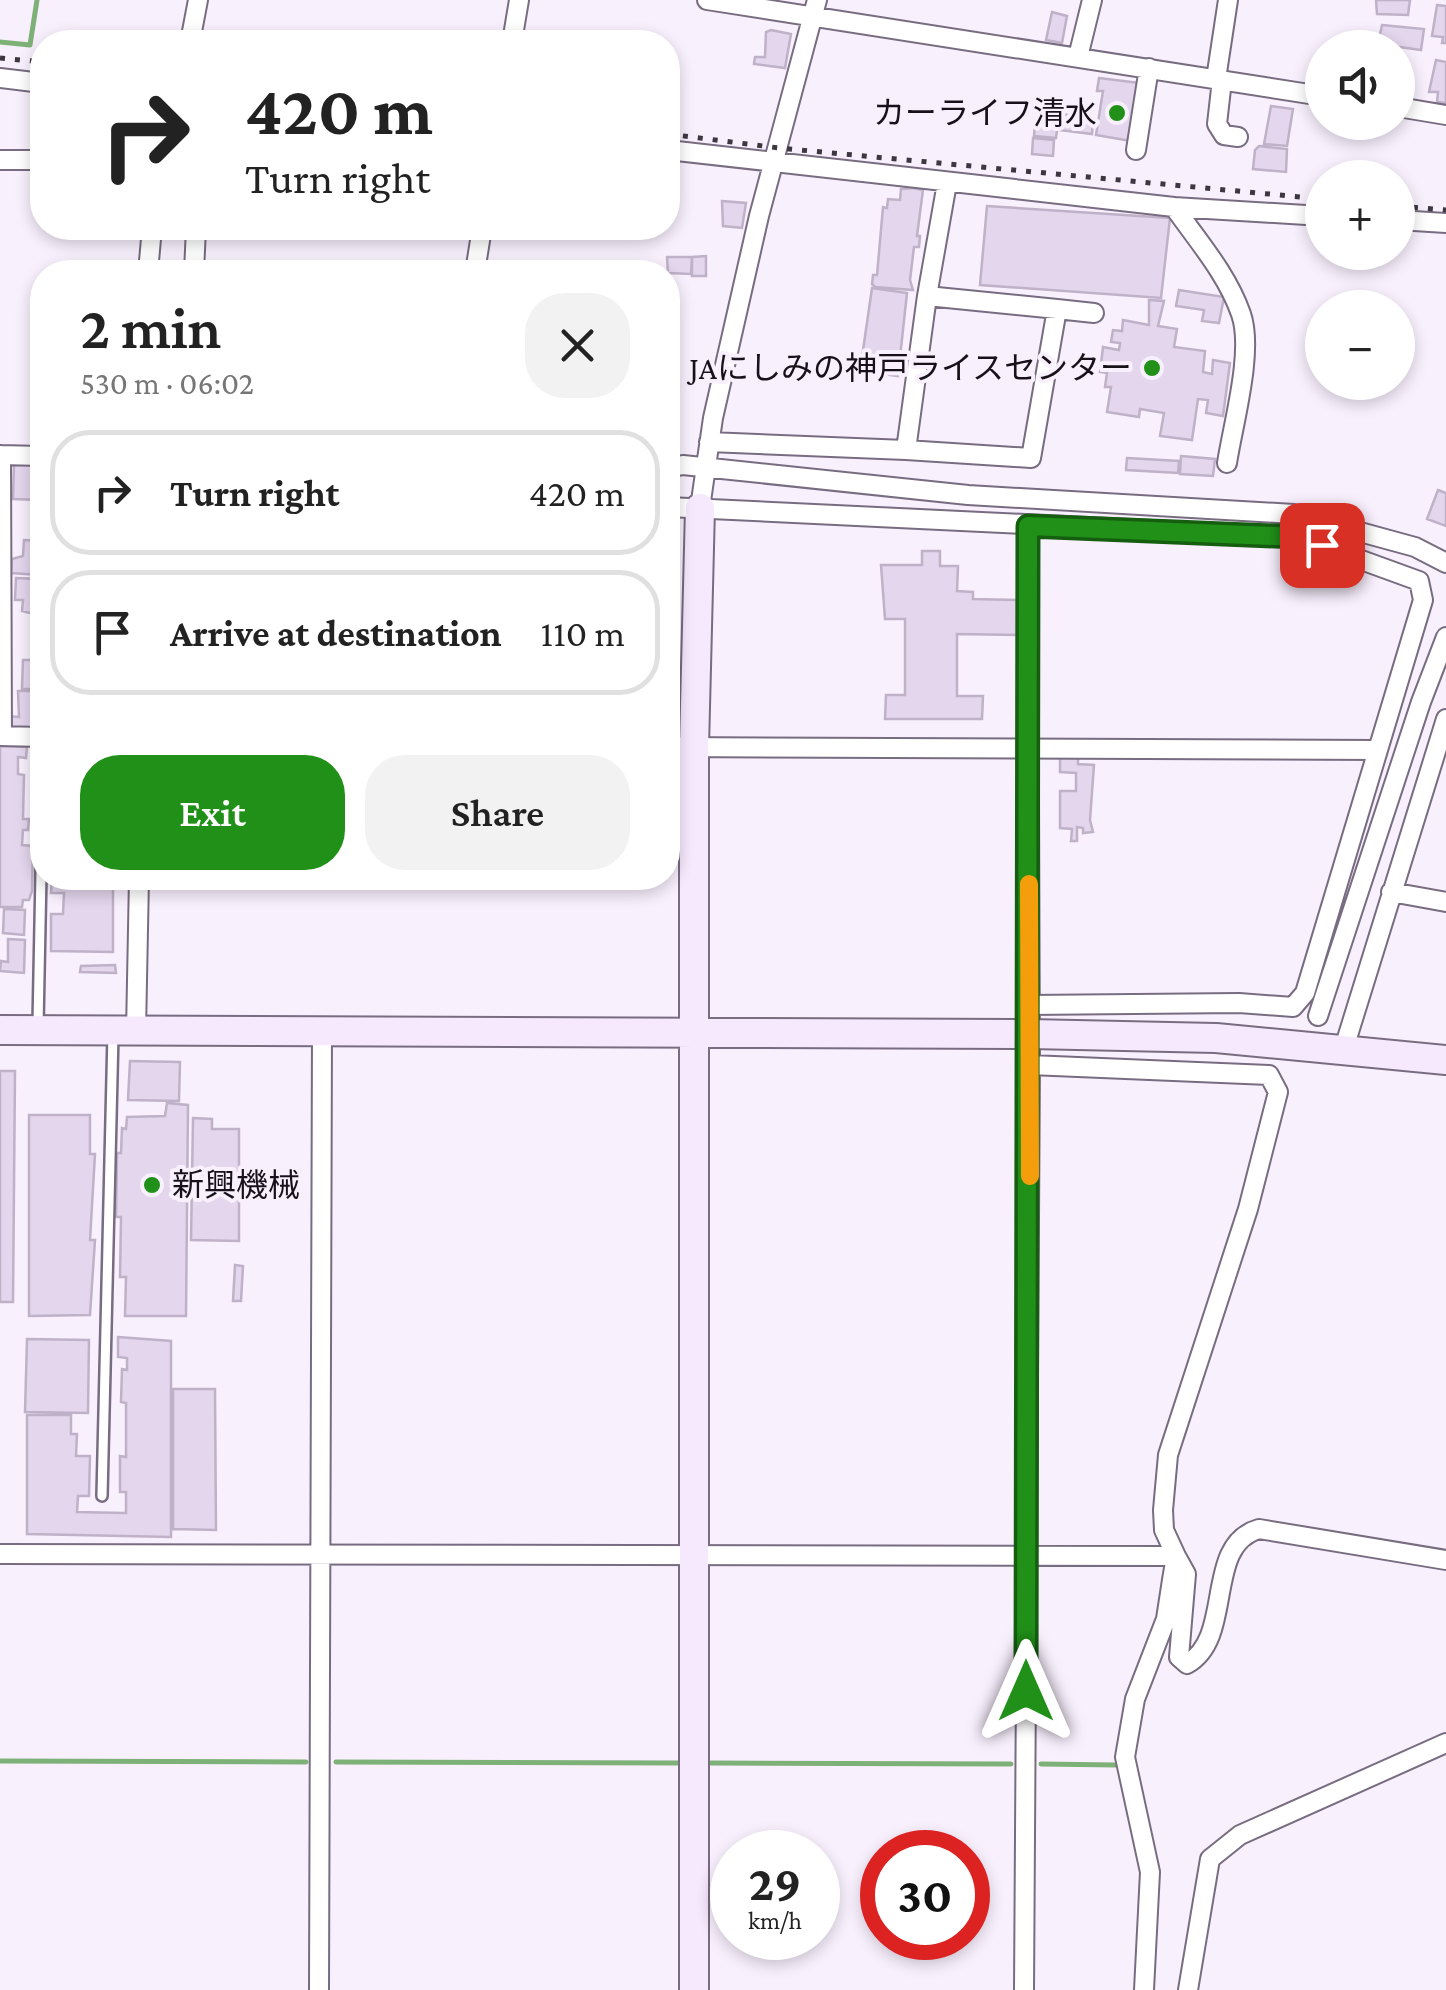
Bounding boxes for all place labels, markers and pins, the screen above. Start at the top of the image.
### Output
place label: カーライフ清水 [873,95,1097,131]
marker: カーライフ清水 [1106,102,1128,124]
place label: JAにしみの神戸ライスセンター [686,350,1132,386]
marker: JAにしみの神戸ライスセンター [1141,357,1163,379]
pin [1280,503,1365,588]
place label: 新興機械 [172,1167,300,1203]
marker: 新興機械 [141,1174,163,1196]

